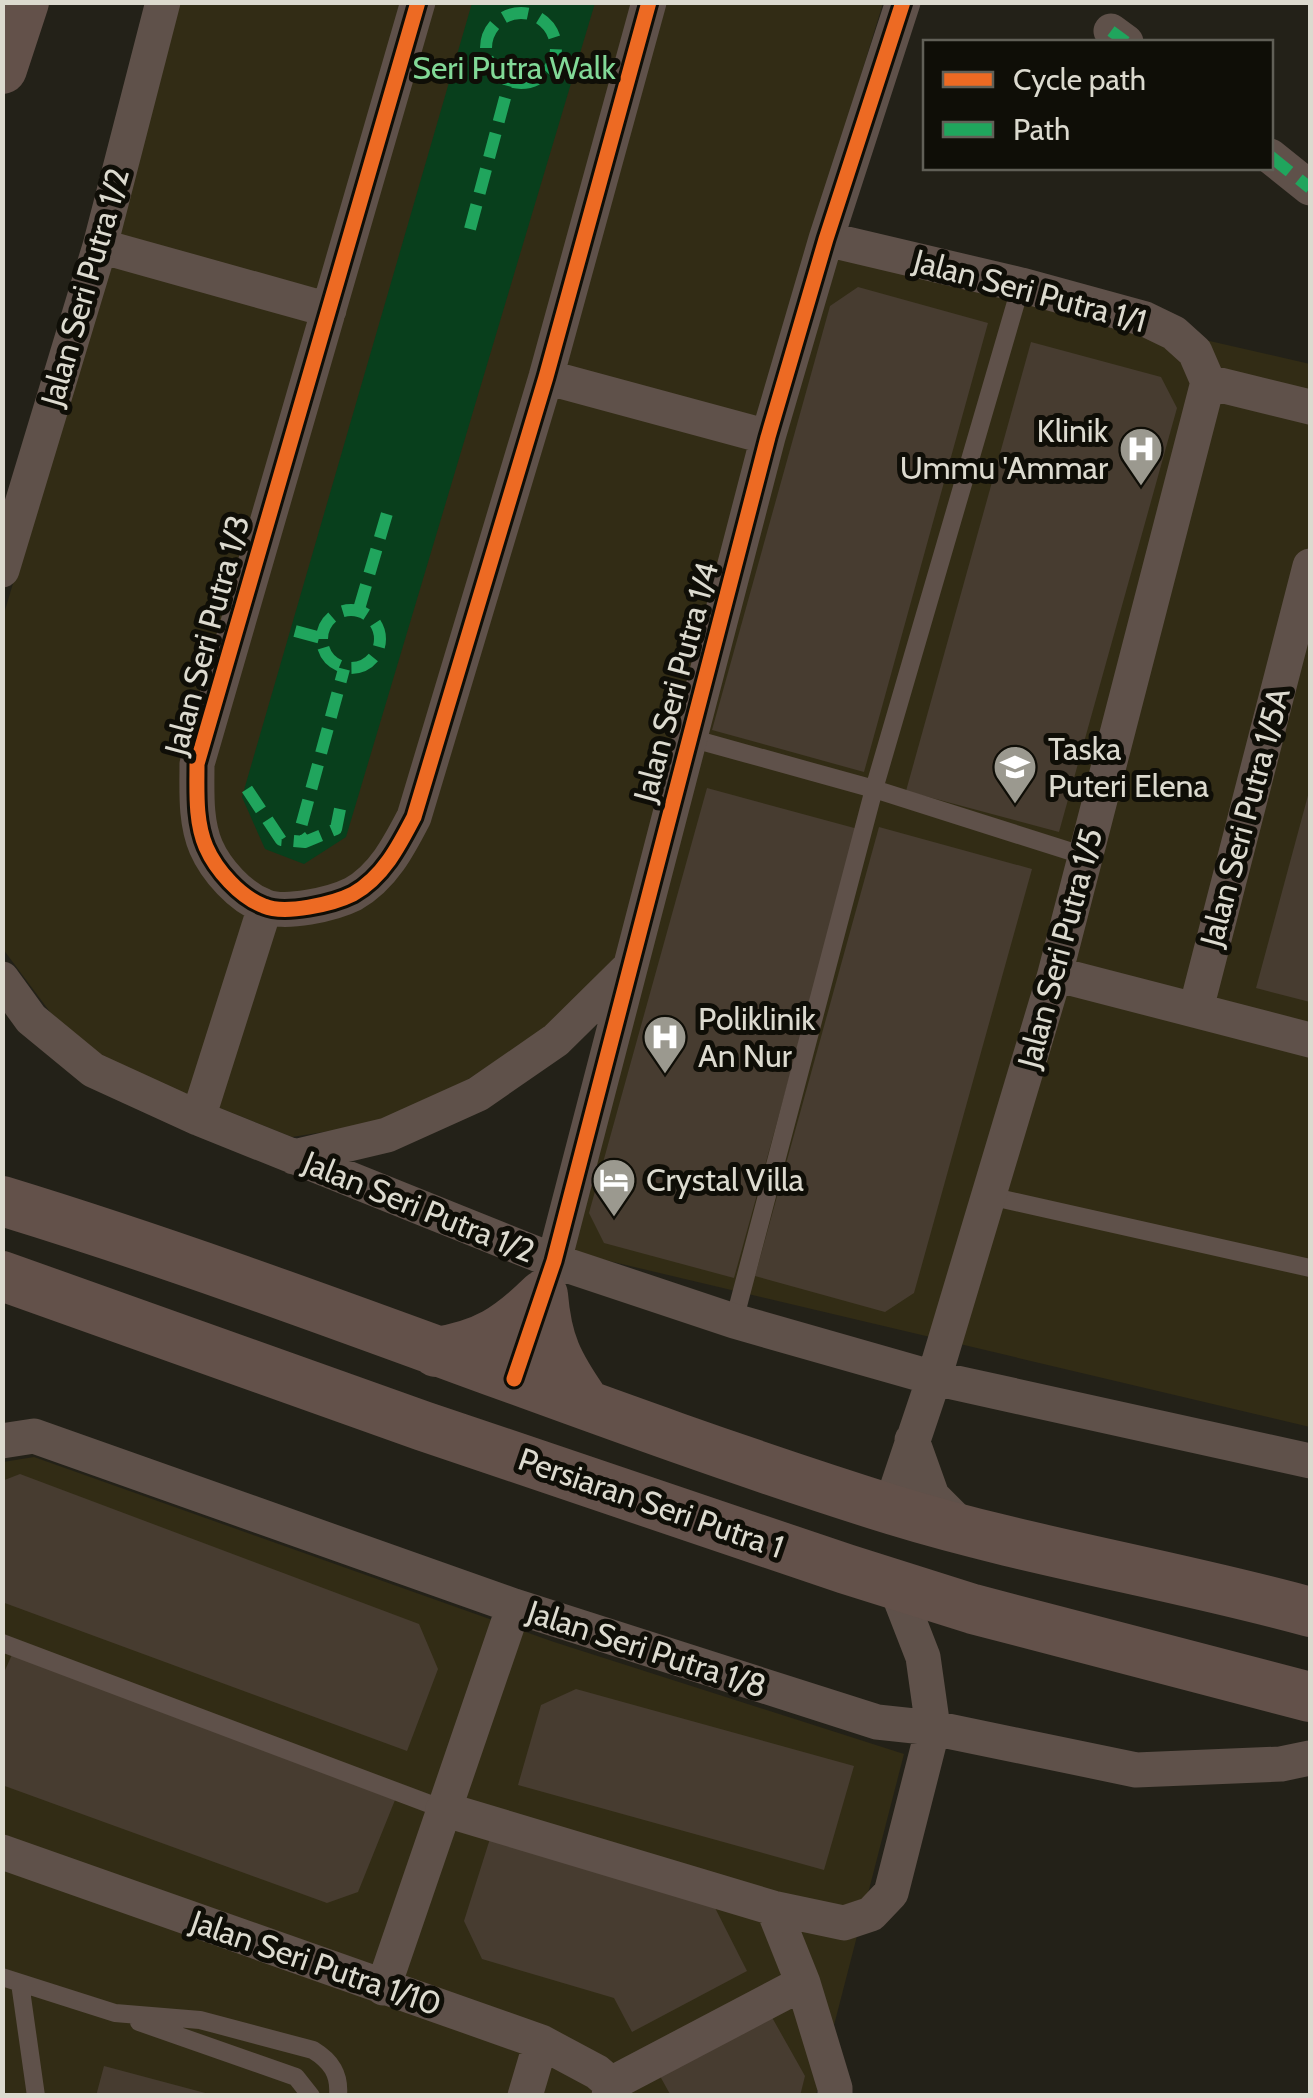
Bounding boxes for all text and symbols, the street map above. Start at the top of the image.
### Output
legend [923,40,1273,170]
park label: Seri Putra Walk [412,48,616,87]
text: Cycle path [1013,61,1146,98]
text: Path [1013,111,1070,148]
street label: Jalan Seri Putra 1/2 [32,163,137,411]
street label: Jalan Seri Putra 1/1 [908,240,1151,340]
place label: Klinik Ummu 'Ammar [900,411,1109,487]
hospital icon: Klinik Ummu 'Ammar [1118,426,1164,487]
street label: Jalan Seri Putra 1/3 [156,511,257,760]
street label: Jalan Seri Putra 1/4 [625,558,726,807]
street label: Jalan Seri Putra 1/5A [1191,683,1298,951]
place label: Taska Puteri Elena [1048,729,1209,805]
school or university icon: Taska Puteri Elena [992,744,1038,805]
street label: Jalan Seri Putra 1/5 [1009,824,1110,1073]
place label: Poliklinik An Nur [698,999,816,1075]
hospital icon: Poliklinik An Nur [642,1014,688,1075]
street label: Jalan Seri Putra 1/2 [297,1142,541,1271]
hotel icon: Crystal Villa [591,1157,637,1218]
place label: Crystal Villa [646,1160,805,1199]
street label: Persiaran Seri Putra 1 [513,1439,789,1566]
street label: Jalan Seri Putra 1/8 [522,1591,771,1705]
street label: Jalan Seri Putra 1/10 [185,1901,446,2024]

